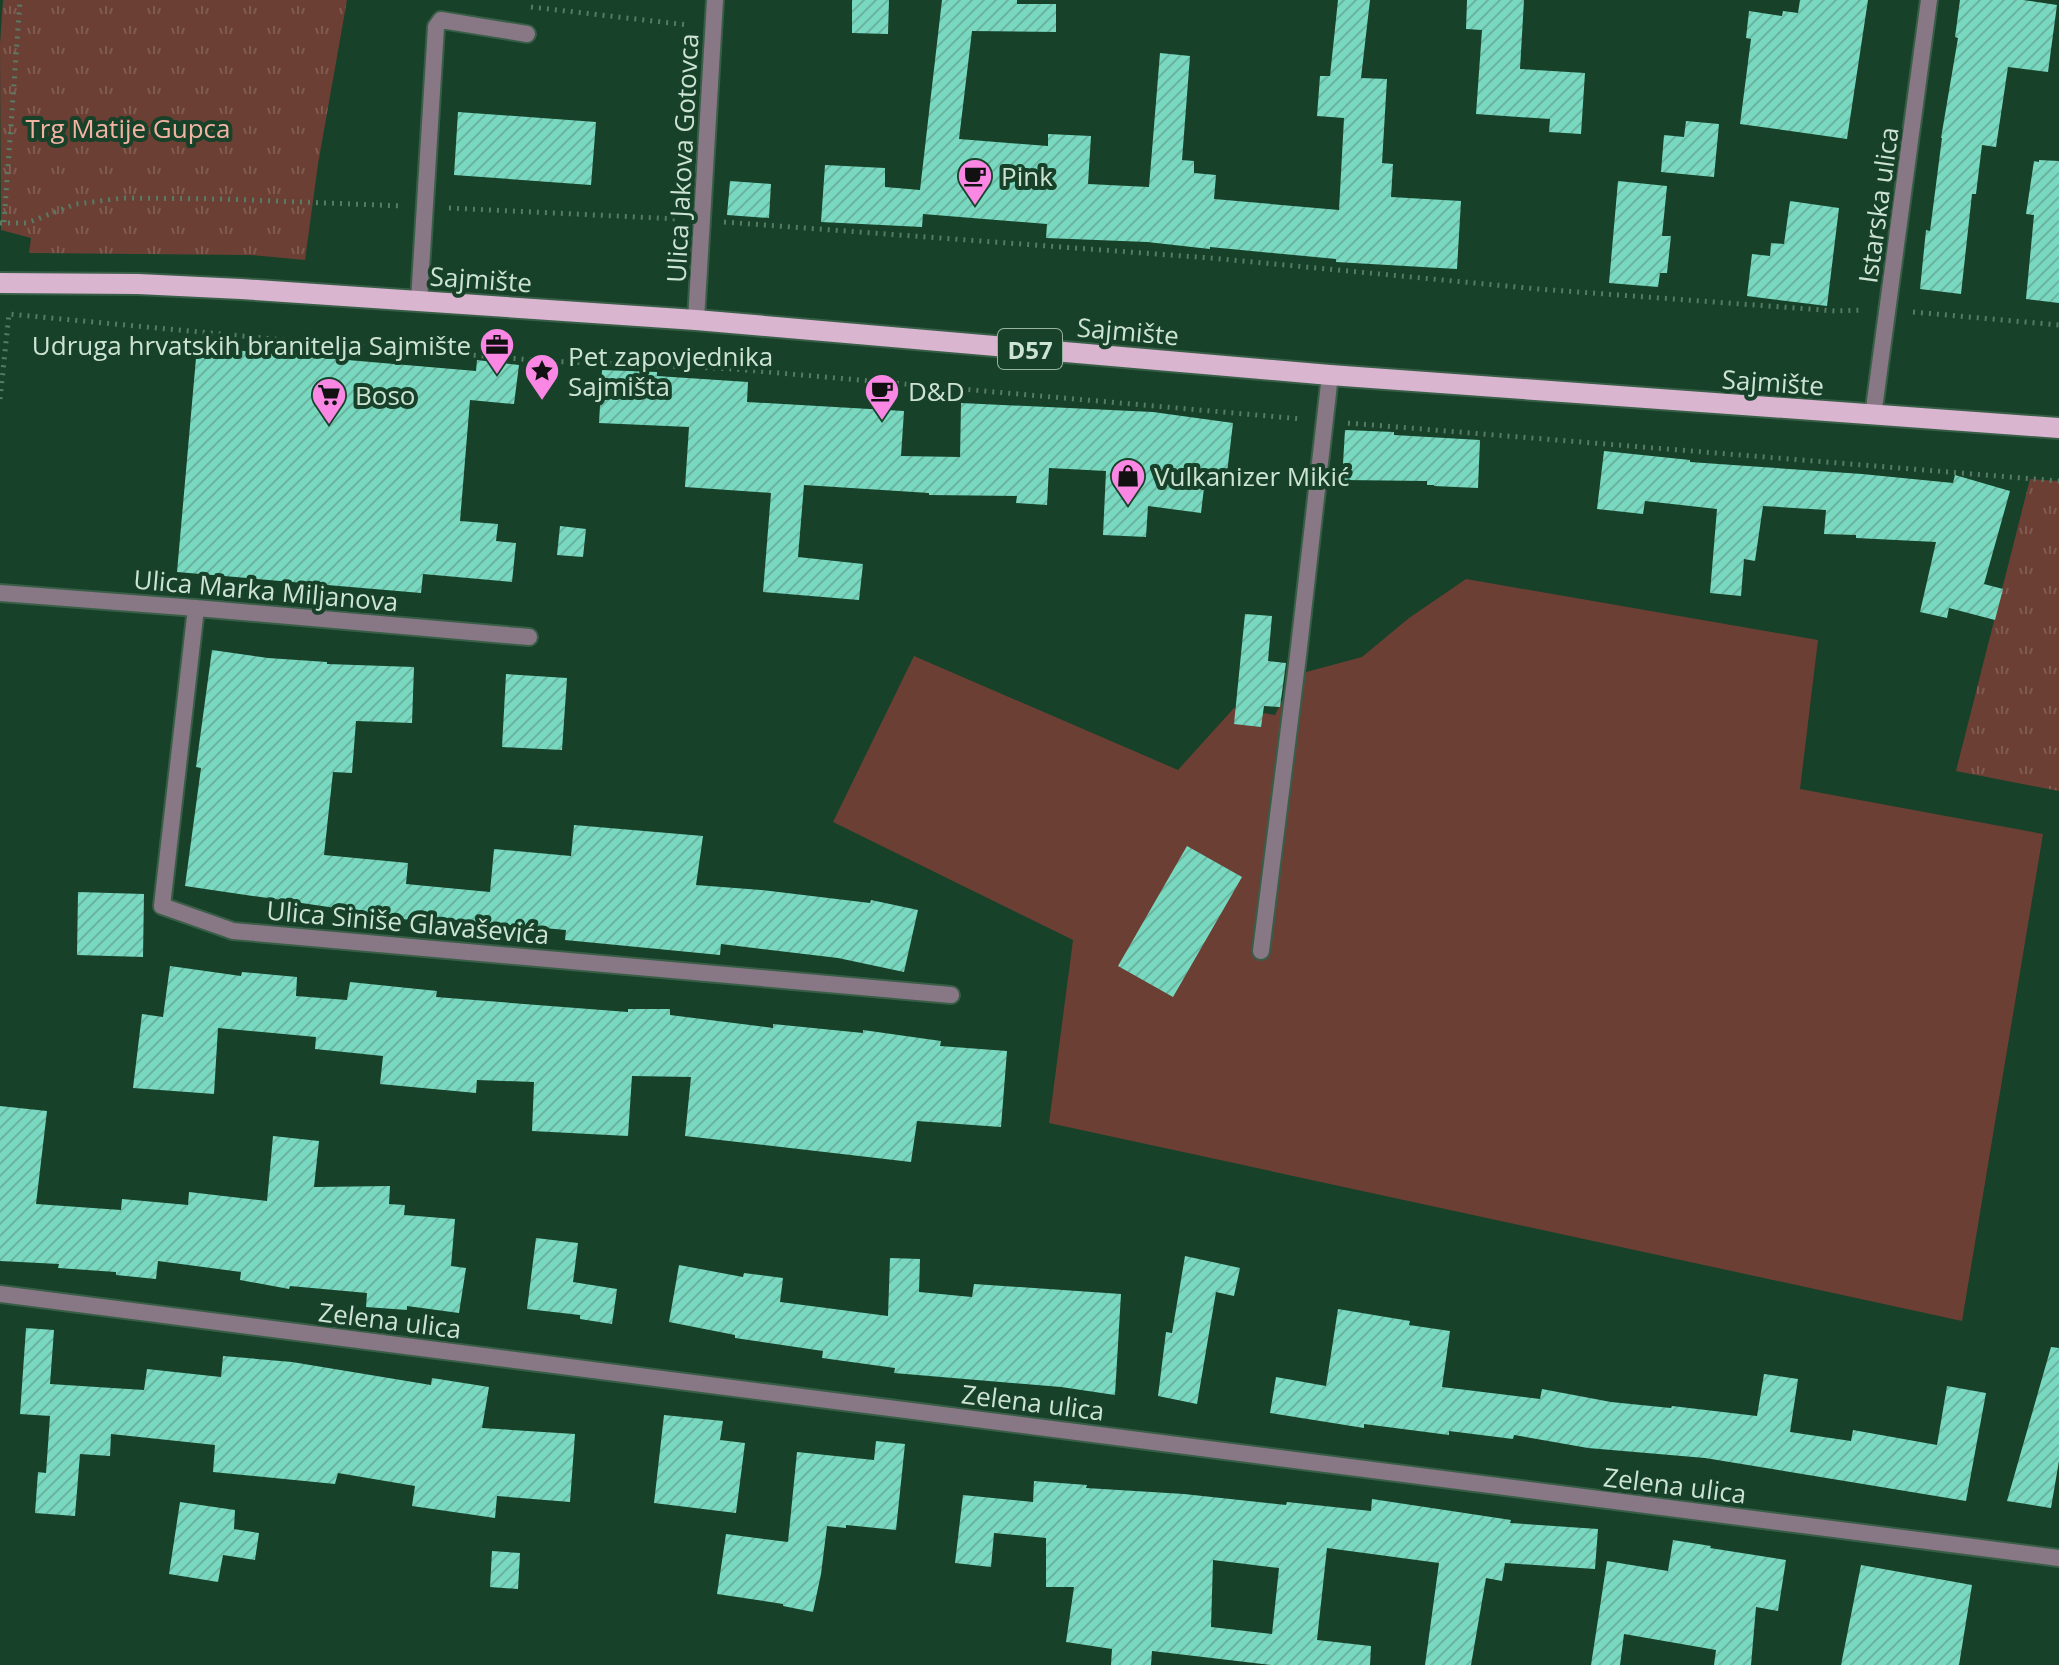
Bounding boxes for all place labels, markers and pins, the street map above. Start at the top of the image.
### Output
cafe icon: Pink [956,157,994,207]
place label: Pink [1001,158,1053,194]
office icon: Udruga hrvatskih branitelja Sajmište [478,326,516,376]
place label: Udruga hrvatskih branitelja Sajmište [32,327,471,363]
place label: Pet zapovjednika Sajmišta [568,338,773,404]
place icon: Pet zapovjednika Sajmišta [523,352,561,402]
cafe icon: D&D [863,372,901,422]
place label: D&D [908,373,965,409]
supermarket icon: Boso [310,376,348,426]
place label: Boso [355,377,415,413]
shop icon: Vulkanizer Mikić [1109,457,1147,507]
place label: Vulkanizer Mikić [1154,458,1349,494]

